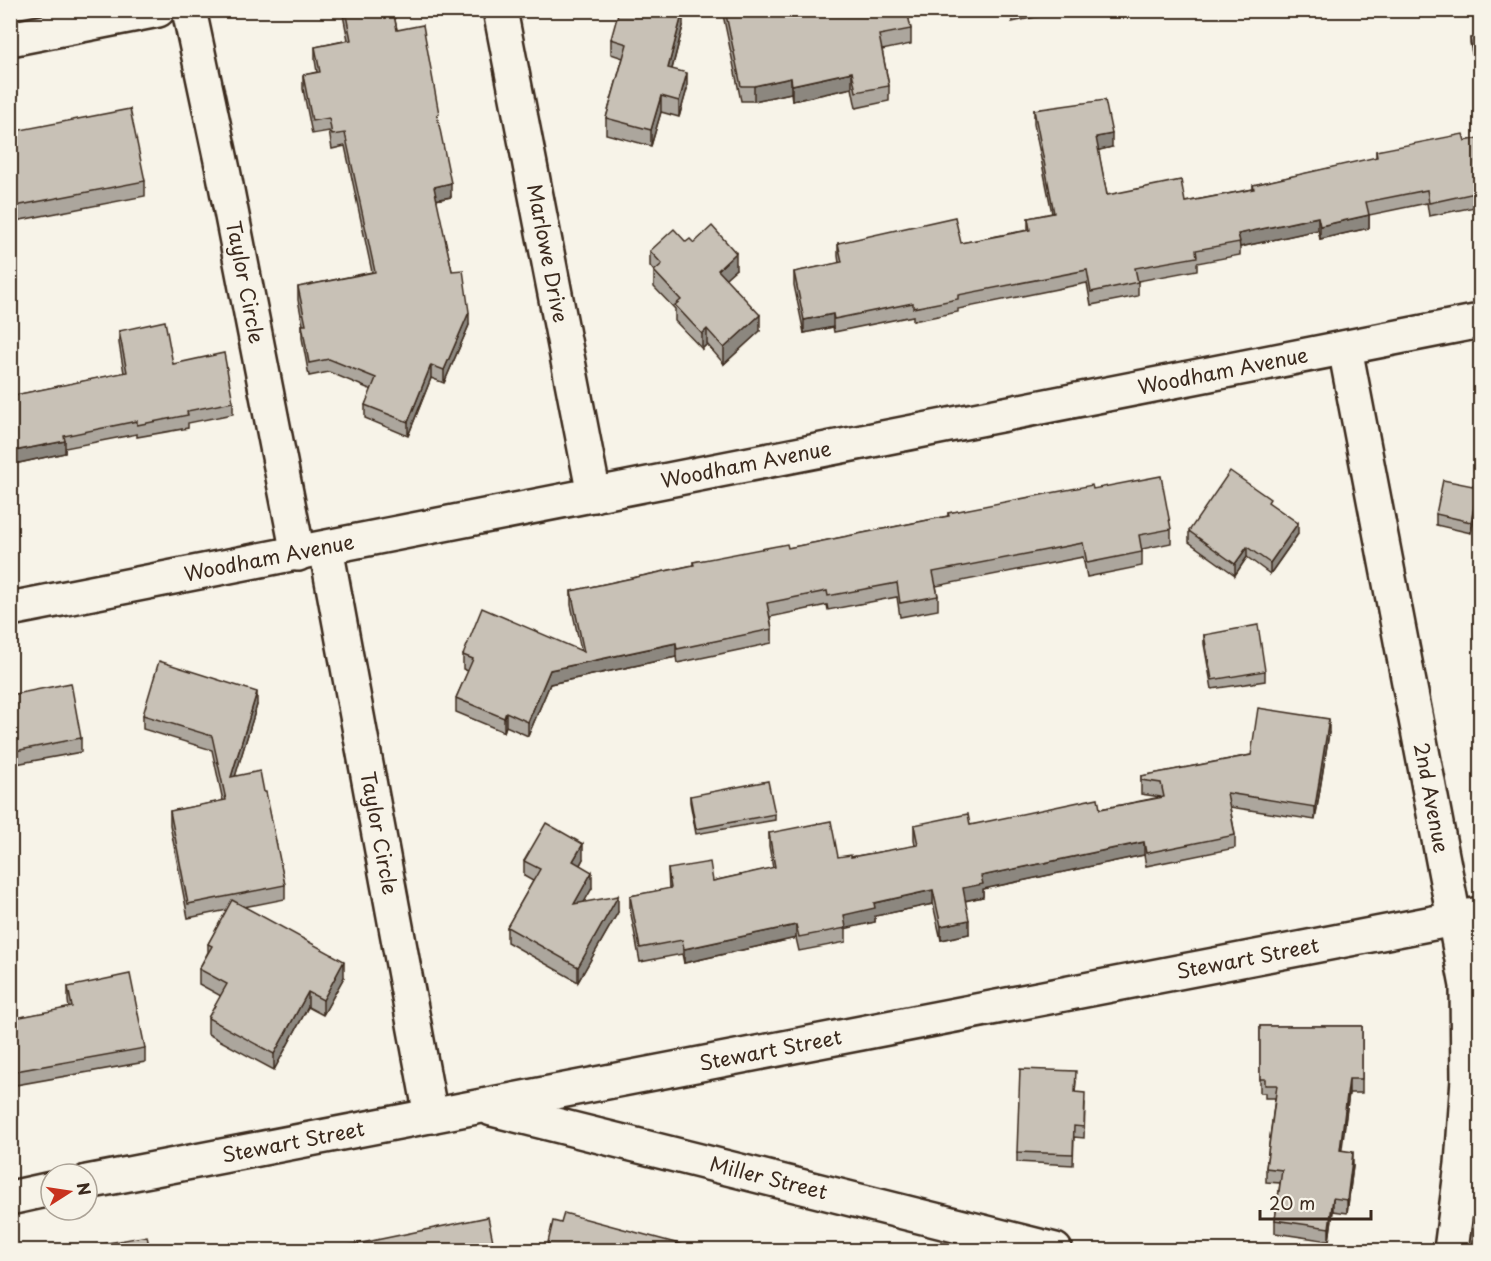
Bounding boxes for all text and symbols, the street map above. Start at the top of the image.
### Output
street label: Marlowe Drive [520,181,576,325]
street label: Taylor Circle [219,218,273,346]
street label: Woodham Avenue [1135,339,1310,402]
street label: Woodham Avenue [658,432,834,495]
street label: Woodham Avenue [181,526,357,589]
street label: 2nd Avenue [1407,740,1457,855]
street label: Taylor Circle [354,769,406,897]
street label: Stewart Street [1174,929,1321,986]
street label: Stewart Street [697,1021,844,1078]
street label: Stewart Street [219,1113,367,1170]
street label: Miller Street [707,1148,831,1206]
north arrow [39,1162,99,1222]
text: N [72,1180,98,1197]
scale bar [1260,1183,1371,1221]
text: 20 m [1269,1189,1315,1216]

